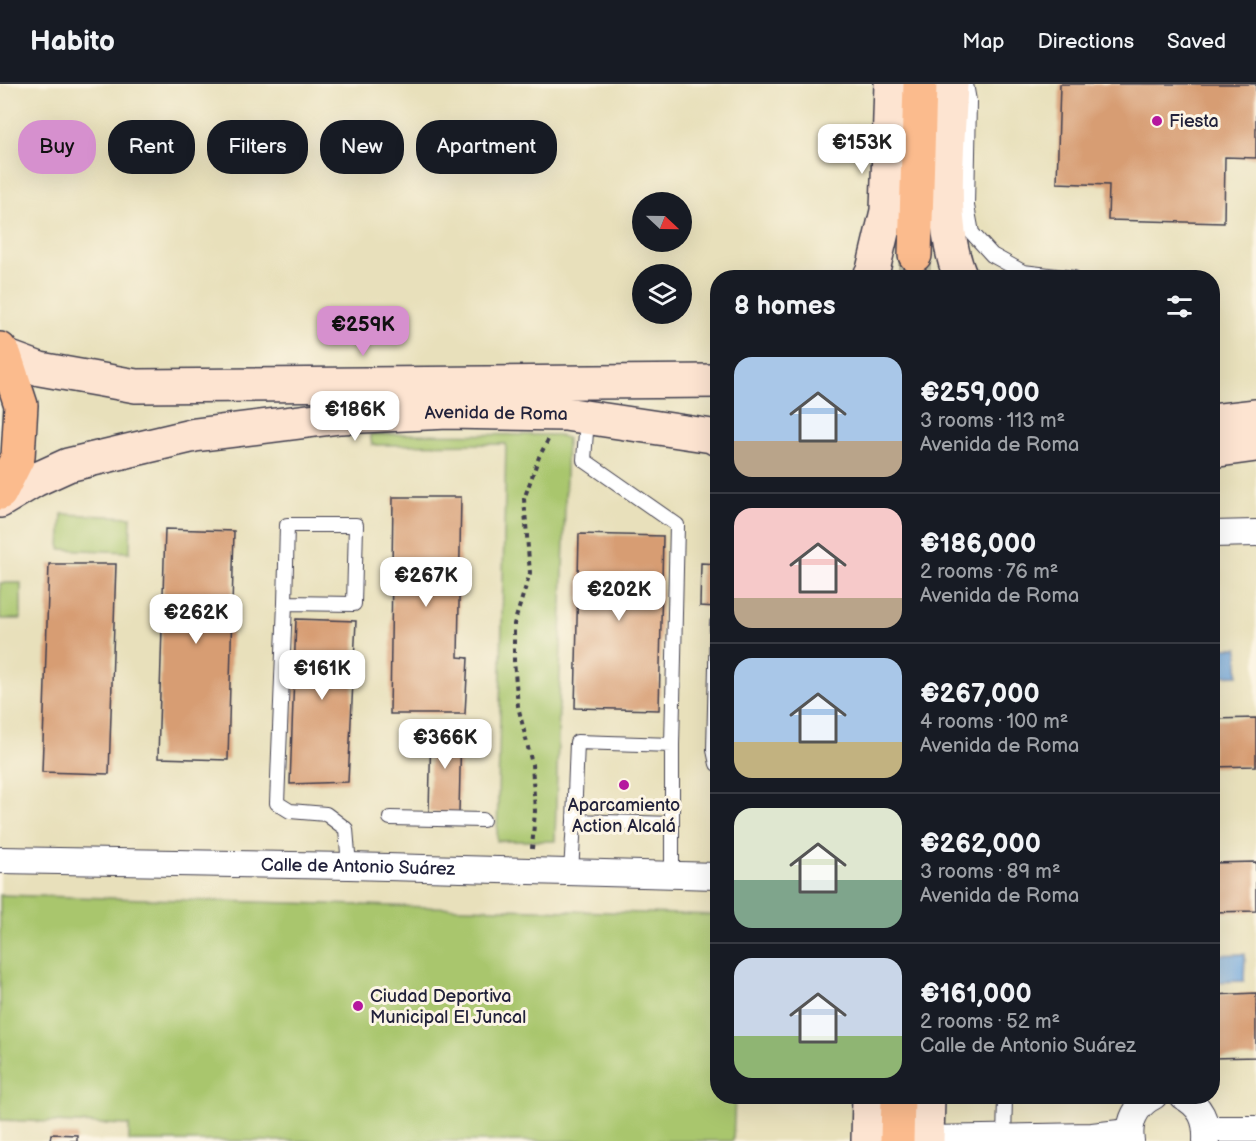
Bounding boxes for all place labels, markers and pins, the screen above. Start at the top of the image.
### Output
place label: Fiesta [1169,111,1219,132]
marker: Fiesta [1150,114,1164,128]
pin: €153K [820,124,904,175]
pin: €259K [321,306,405,357]
pin: €186K [313,391,397,442]
pin: €267K [384,557,468,608]
pin: €202K [577,571,661,622]
pin: €262K [154,594,238,645]
pin: €161K [280,650,364,701]
pin: €366K [403,719,487,770]
marker: Aparcamiento Action Alcalá [617,778,631,792]
place label: Aparcamiento Action Alcalá [568,795,680,837]
place label: Ciudad Deportiva Municipal El Juncal [370,986,526,1028]
marker: Ciudad Deportiva Municipal El Juncal [351,999,365,1013]

